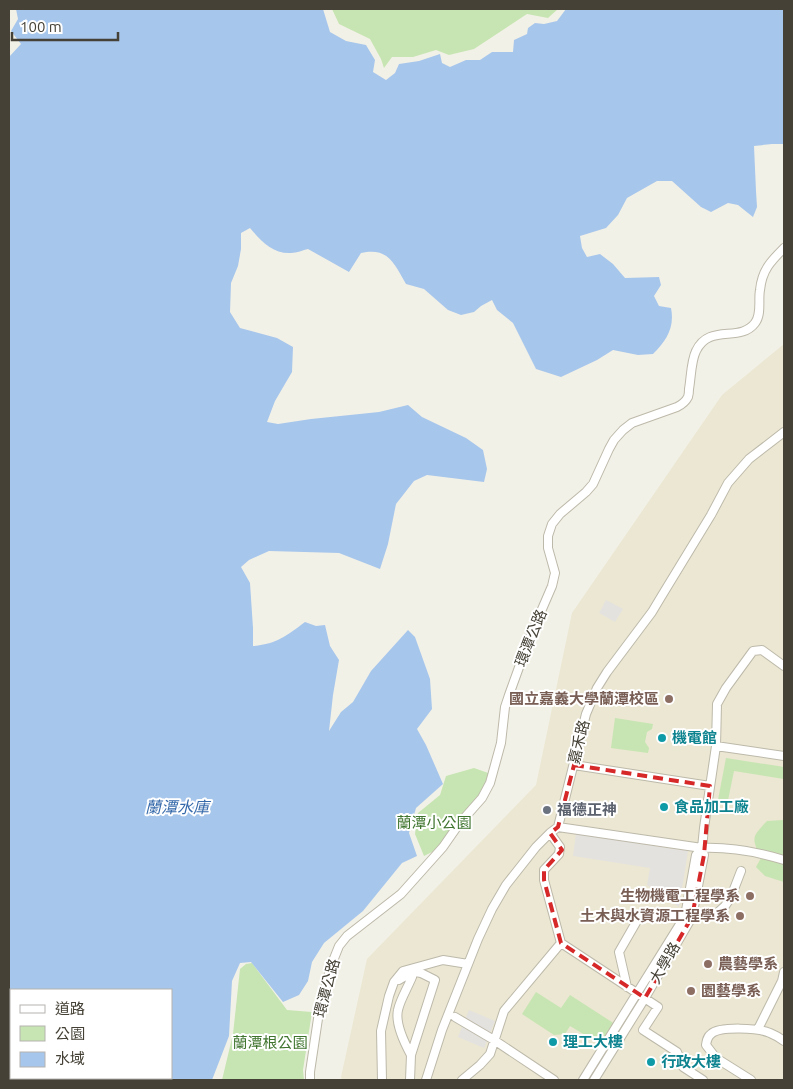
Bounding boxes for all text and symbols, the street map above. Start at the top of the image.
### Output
scale bar [12,10,119,42]
text: 100 m [20,18,62,35]
street label: 環潭公路 [511,607,550,669]
place label: 國立嘉義大學蘭潭校區 [509,690,659,707]
marker: 國立嘉義大學蘭潭校區 [663,693,675,705]
street label: 嘉禾路 [565,718,592,766]
place label: 機電館 [672,729,717,746]
marker: 機電館 [656,732,668,744]
water label: 蘭潭水庫 [145,798,212,816]
place label: 食品加工廠 [674,798,749,815]
place label: 福德正神 [557,801,617,818]
marker: 食品加工廠 [658,801,670,813]
marker: 福德正神 [541,804,553,816]
park label: 蘭潭小公園 [396,814,472,831]
place label: 生物機電工程學系 [620,887,740,904]
marker: 生物機電工程學系 [744,890,756,902]
place label: 土木與水資源工程學系 [580,907,730,924]
marker: 土木與水資源工程學系 [734,910,746,922]
street label: 大學路 [646,939,683,986]
place label: 農藝學系 [718,955,778,972]
street label: 環潭公路 [311,957,342,1019]
marker: 農藝學系 [702,958,714,970]
place label: 園藝學系 [701,982,761,999]
marker: 園藝學系 [685,985,697,997]
legend [10,989,172,1079]
text: 道路 [55,1000,85,1017]
text: 公園 [55,1025,85,1042]
place label: 理工大樓 [563,1033,623,1050]
park label: 蘭潭根公園 [232,1034,308,1051]
marker: 理工大樓 [547,1036,559,1048]
text: 水域 [55,1050,85,1067]
place label: 行政大樓 [661,1053,721,1070]
marker: 行政大樓 [645,1056,657,1068]

